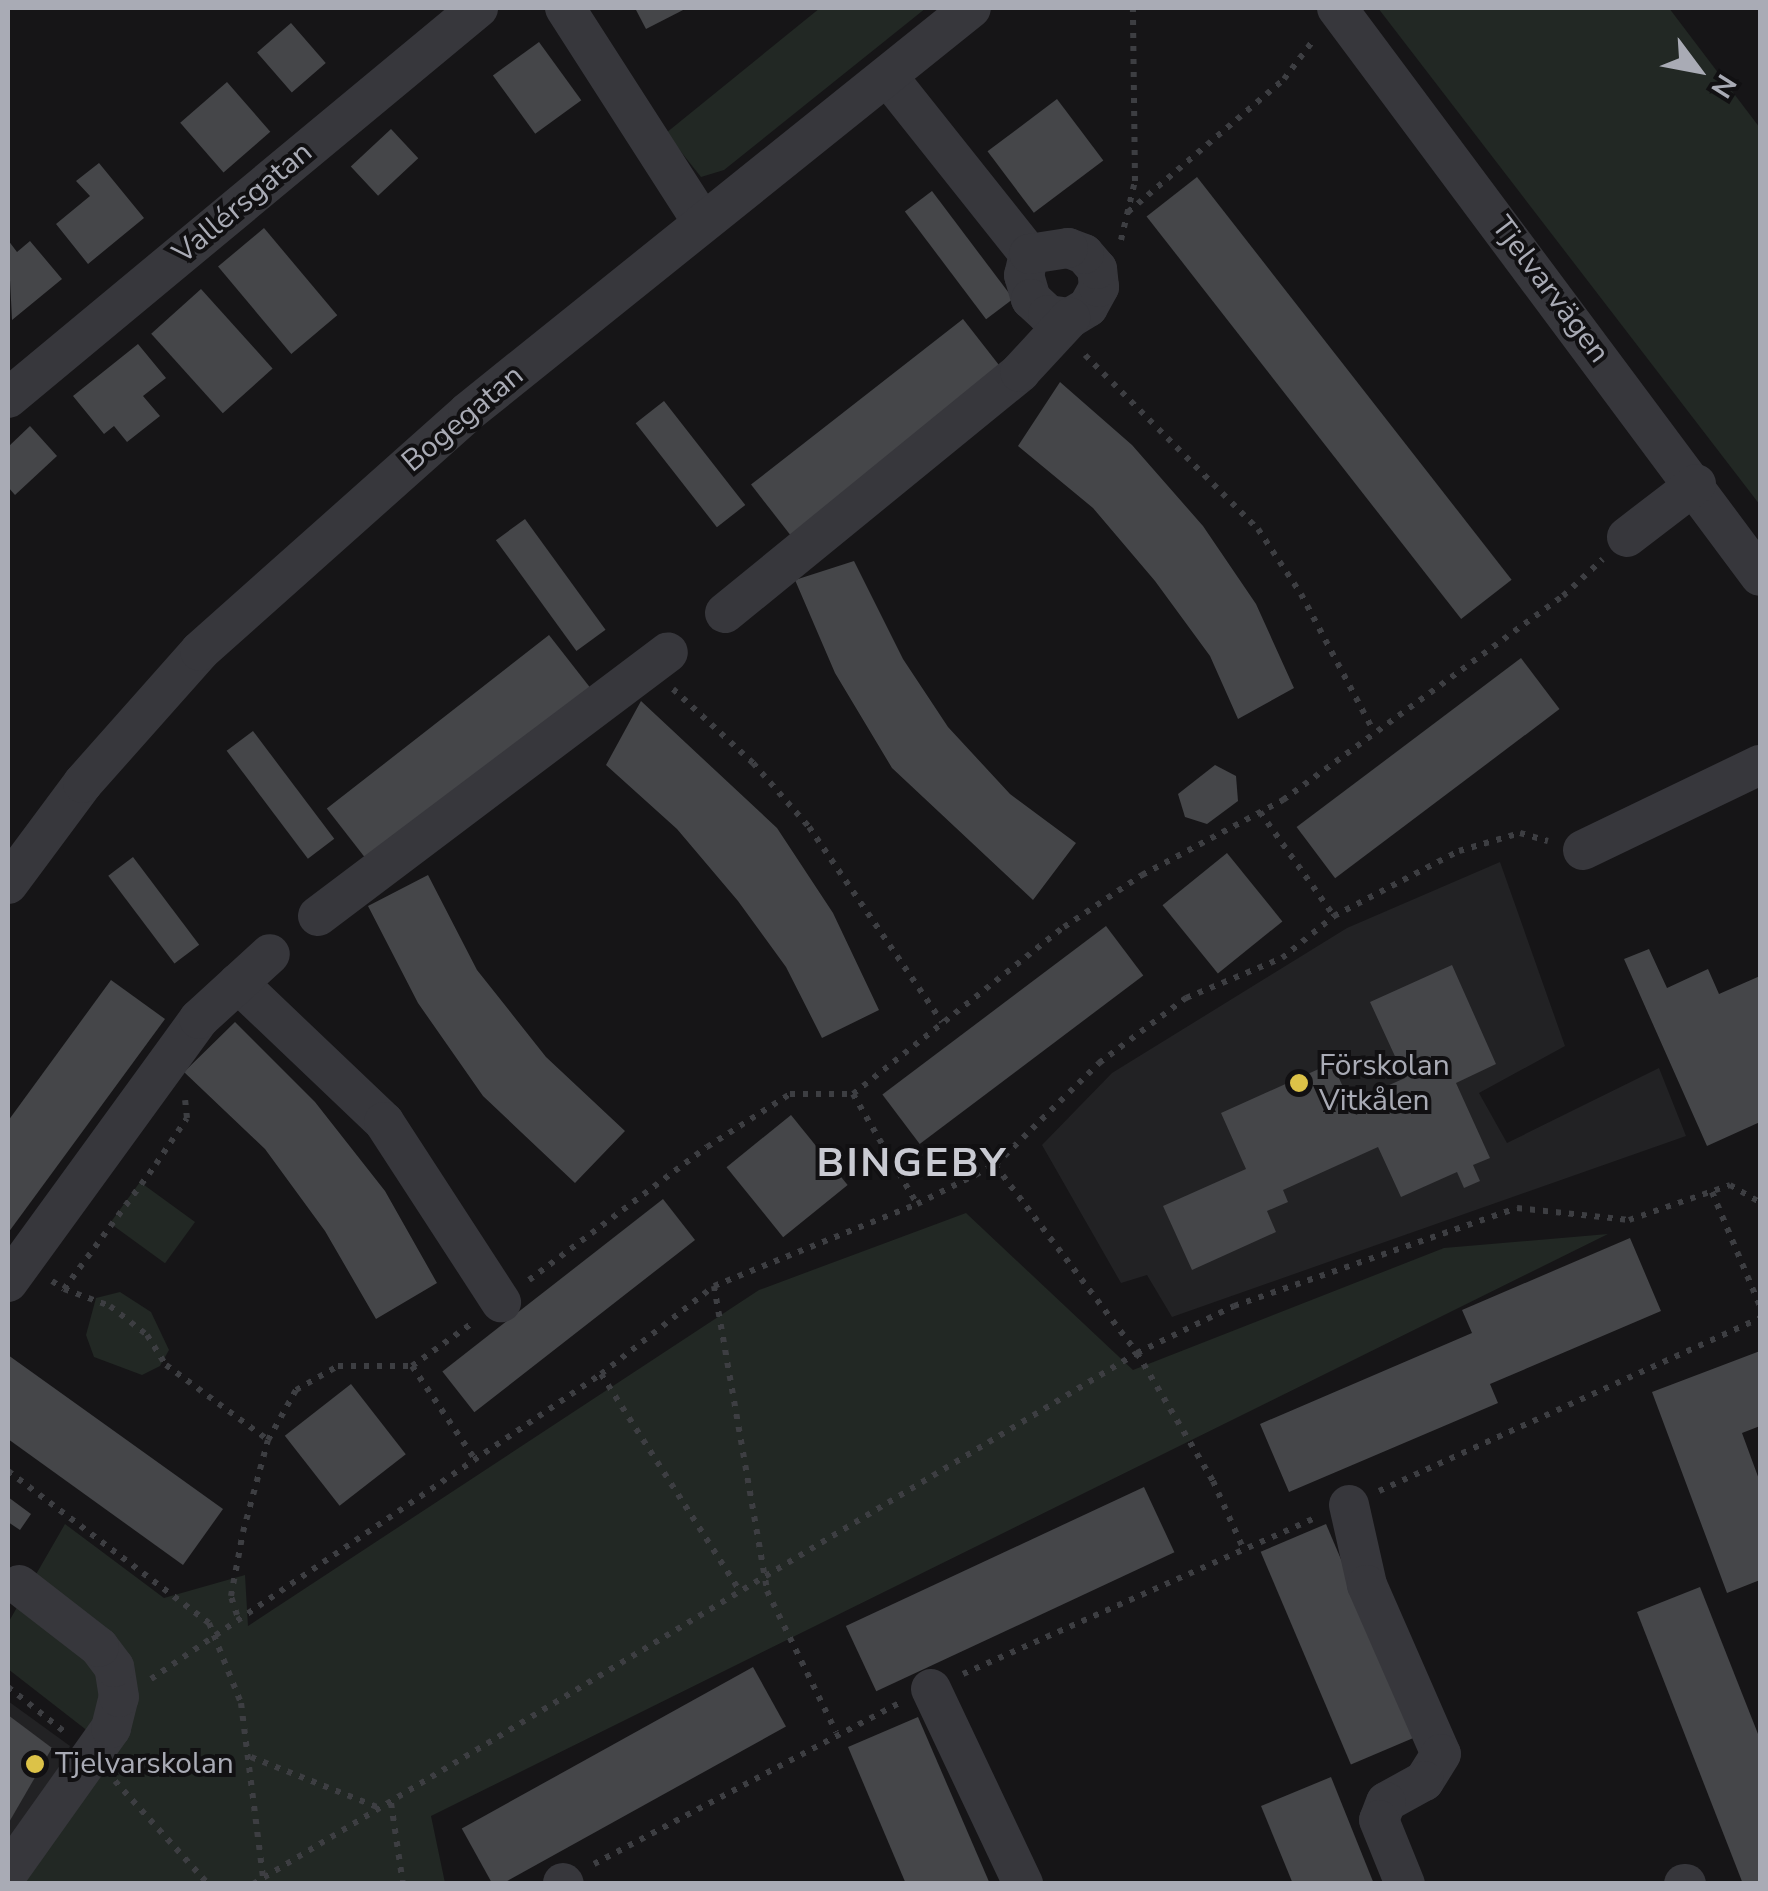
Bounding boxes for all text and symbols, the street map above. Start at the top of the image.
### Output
north arrow [1648,20,1748,120]
text: N [1702,67,1745,105]
street label: Vallérsgatan [166,134,320,272]
street label: Tjelvarvägen [1483,210,1617,370]
street label: Bogegatan [395,358,531,480]
place label: Förskolan Vitkålen [1319,1048,1450,1118]
marker: Förskolan Vitkålen [1288,1072,1310,1094]
district label: BINGEBY [816,1139,1008,1187]
place label: Tjelvarskolan [55,1746,234,1782]
marker: Tjelvarskolan [24,1753,46,1775]

